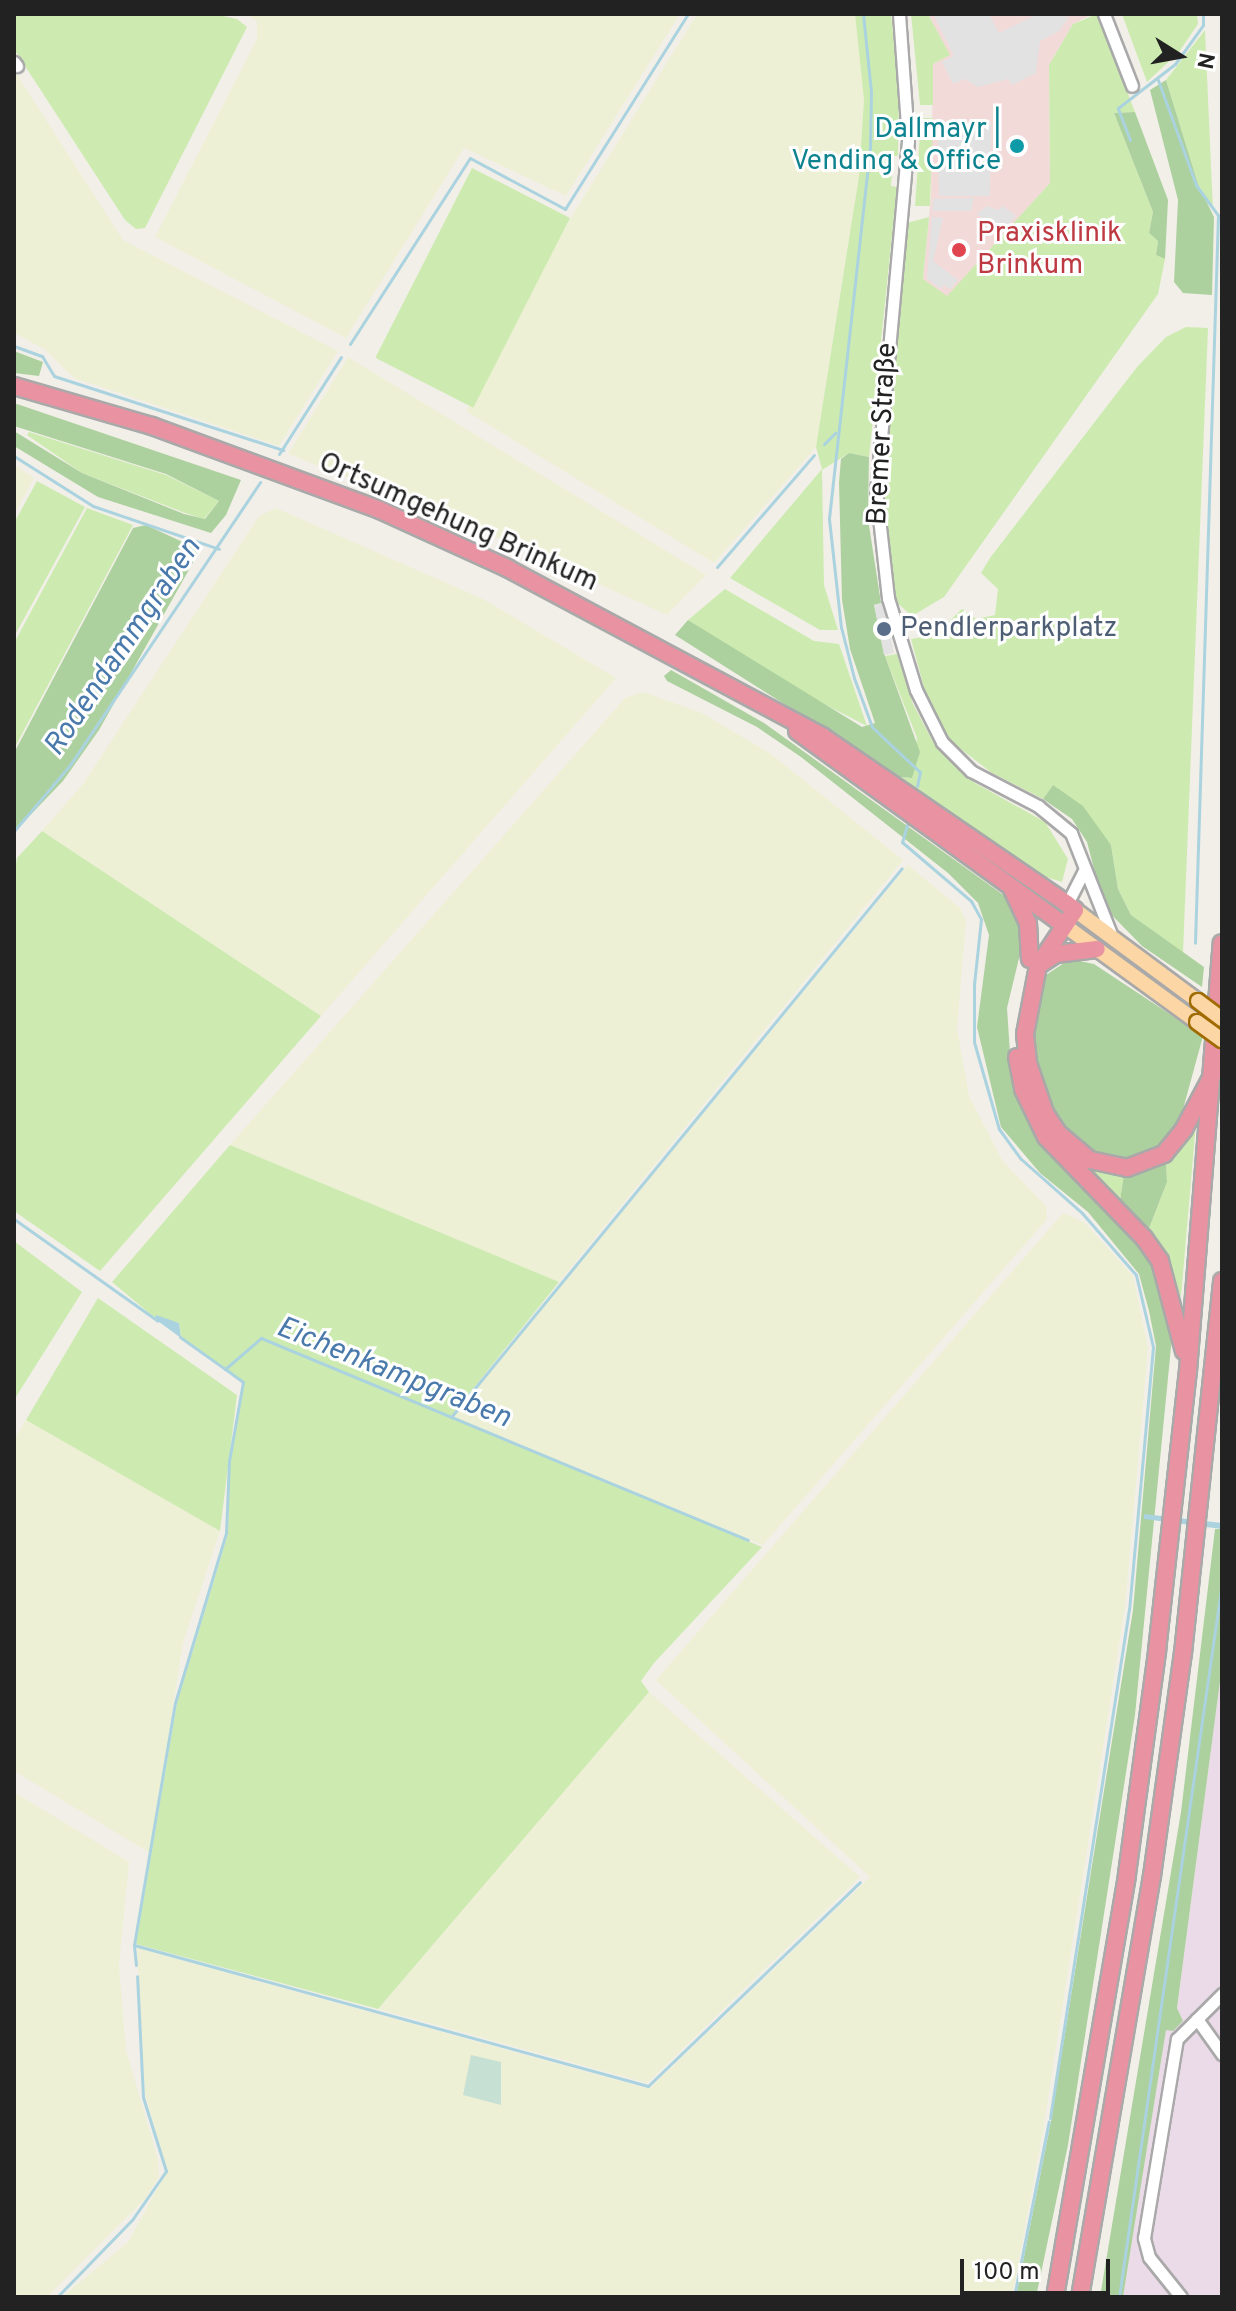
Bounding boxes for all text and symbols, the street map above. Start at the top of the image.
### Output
north arrow [1140,16,1220,96]
text: N [1189,50,1219,71]
place label: Dallmayr | Vending & Office [791,113,1001,179]
marker: Dallmayr | Vending & Office [1008,137,1026,155]
place label: Praxisklinik Brinkum [977,217,1122,283]
marker: Praxisklinik Brinkum [948,239,970,261]
street label: Bremer Straße [861,342,905,526]
street label: Ortsumgehung Brinkum [313,446,603,600]
water label: Rodendammgraben [38,532,210,764]
place label: Pendlerparkplatz [900,612,1117,646]
marker: Pendlerparkplatz [875,620,893,638]
water label: Eichenkampgraben [271,1311,515,1437]
scale bar [964,2243,1114,2293]
text: 100 m [974,2258,1040,2288]

